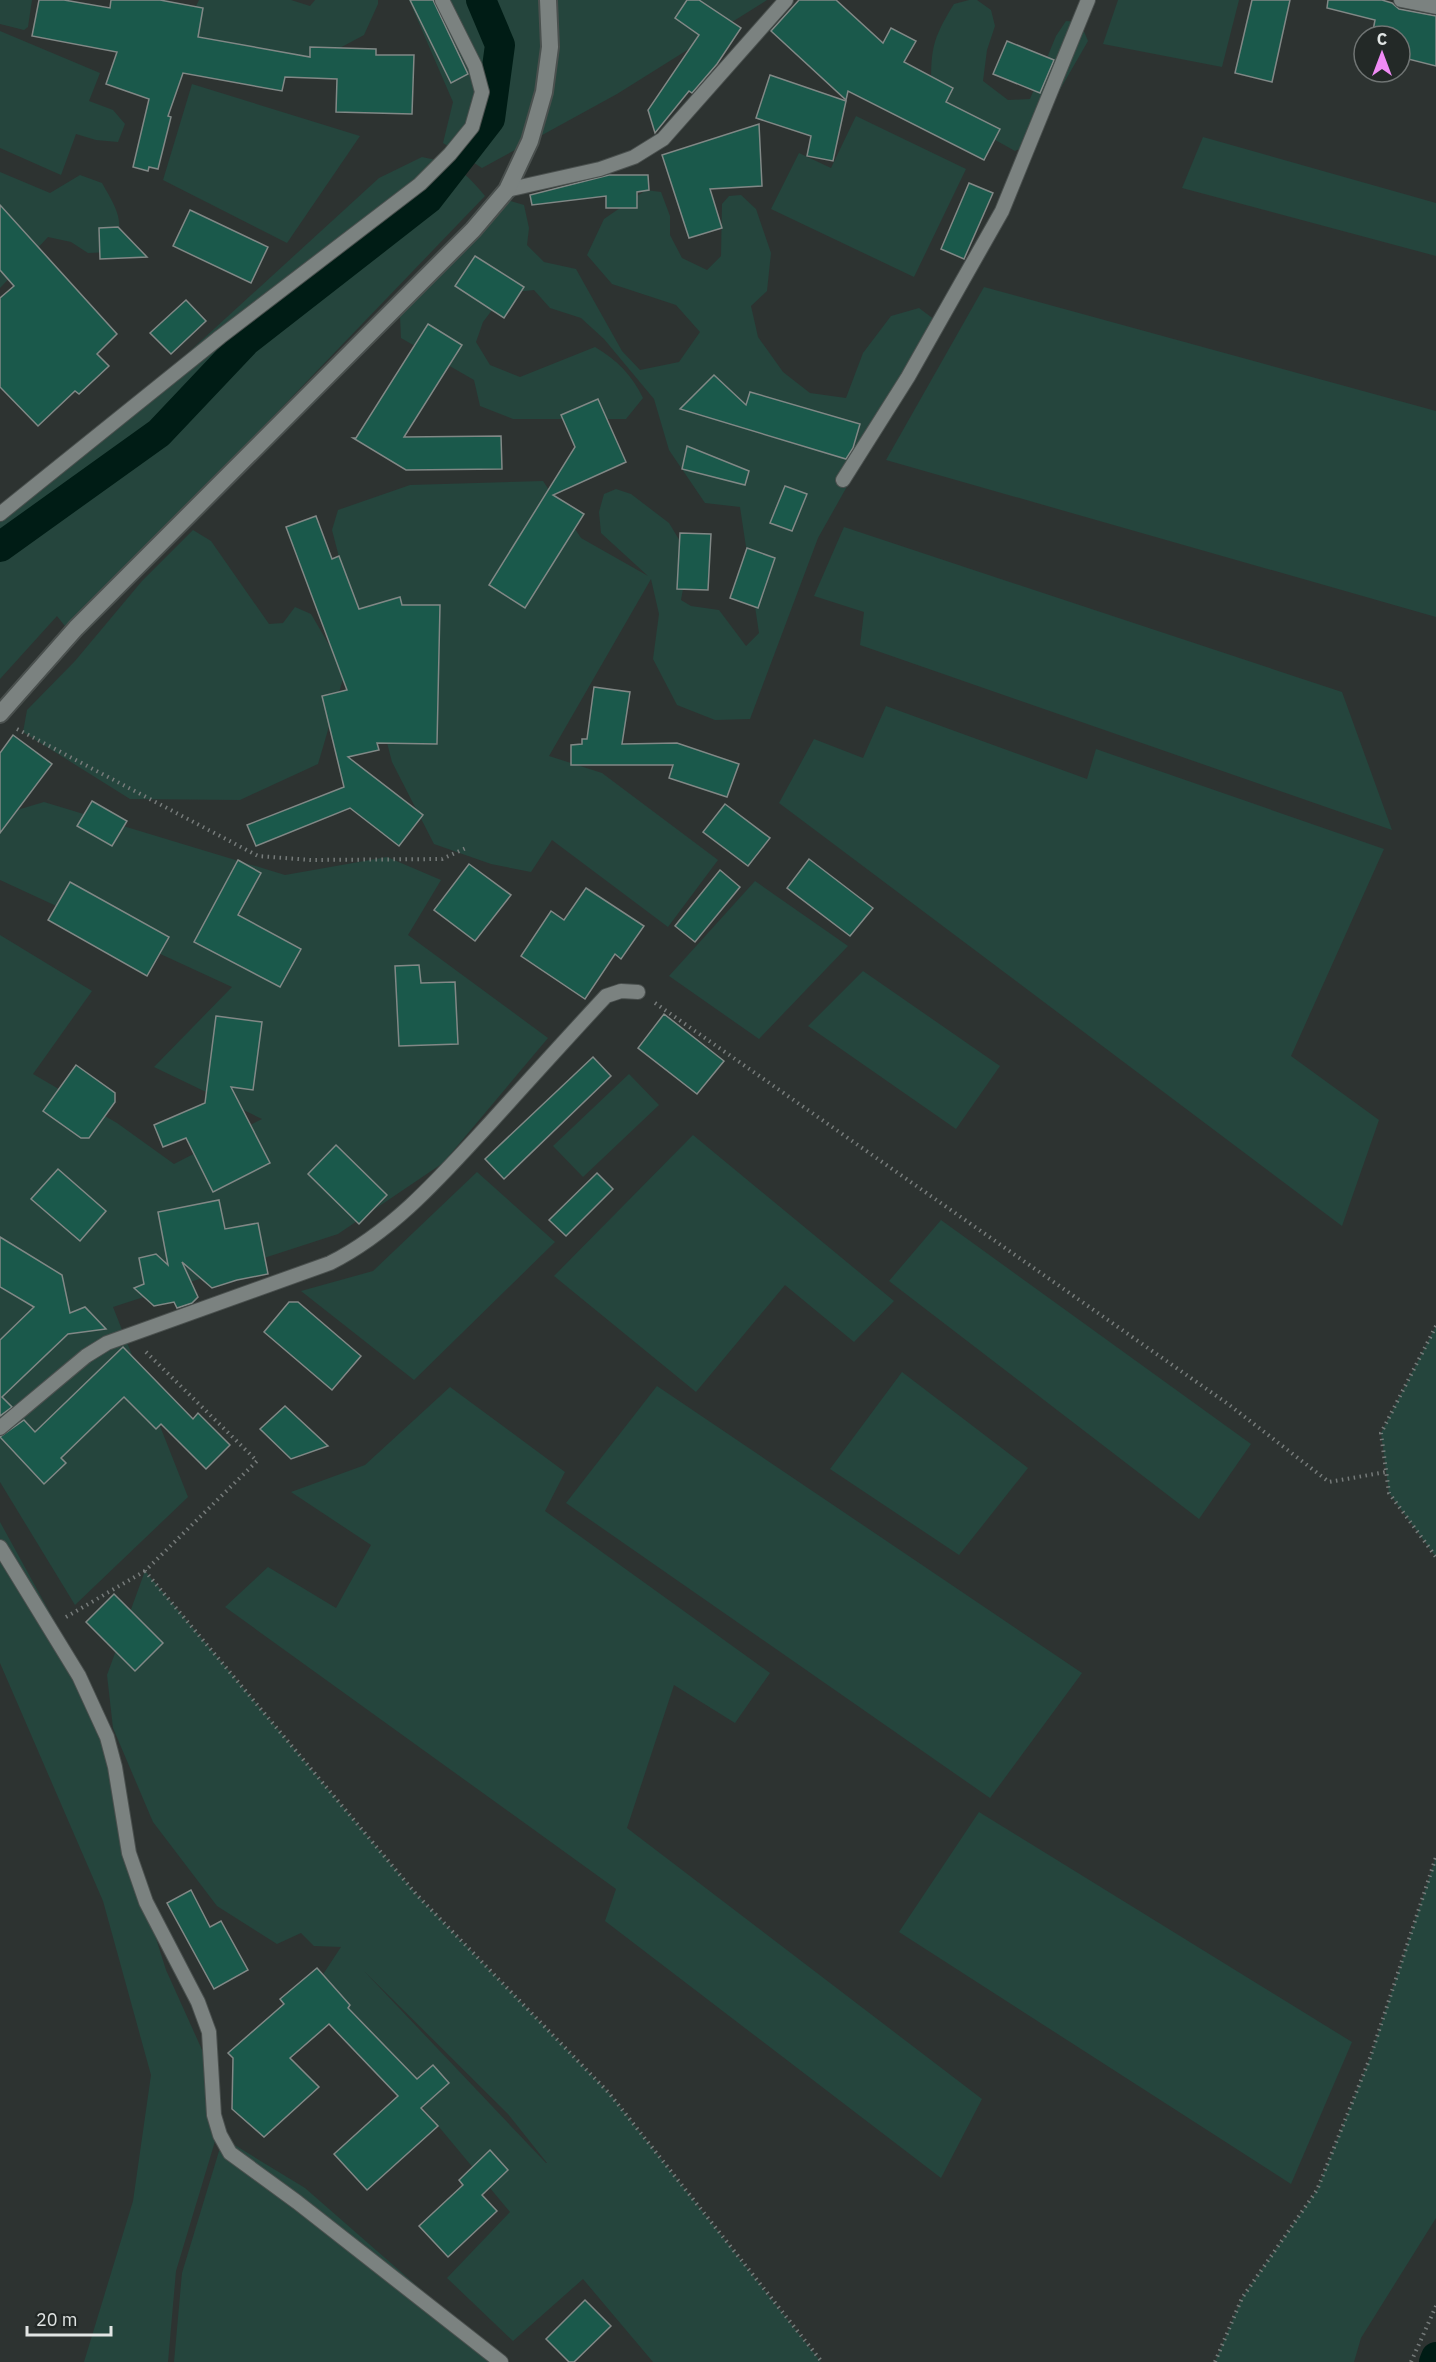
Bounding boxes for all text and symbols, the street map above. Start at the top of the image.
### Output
north arrow [1352,24,1412,84]
text: С [1377,29,1387,49]
scale bar [27,2299,111,2337]
text: 20 m [36,2308,78,2331]

